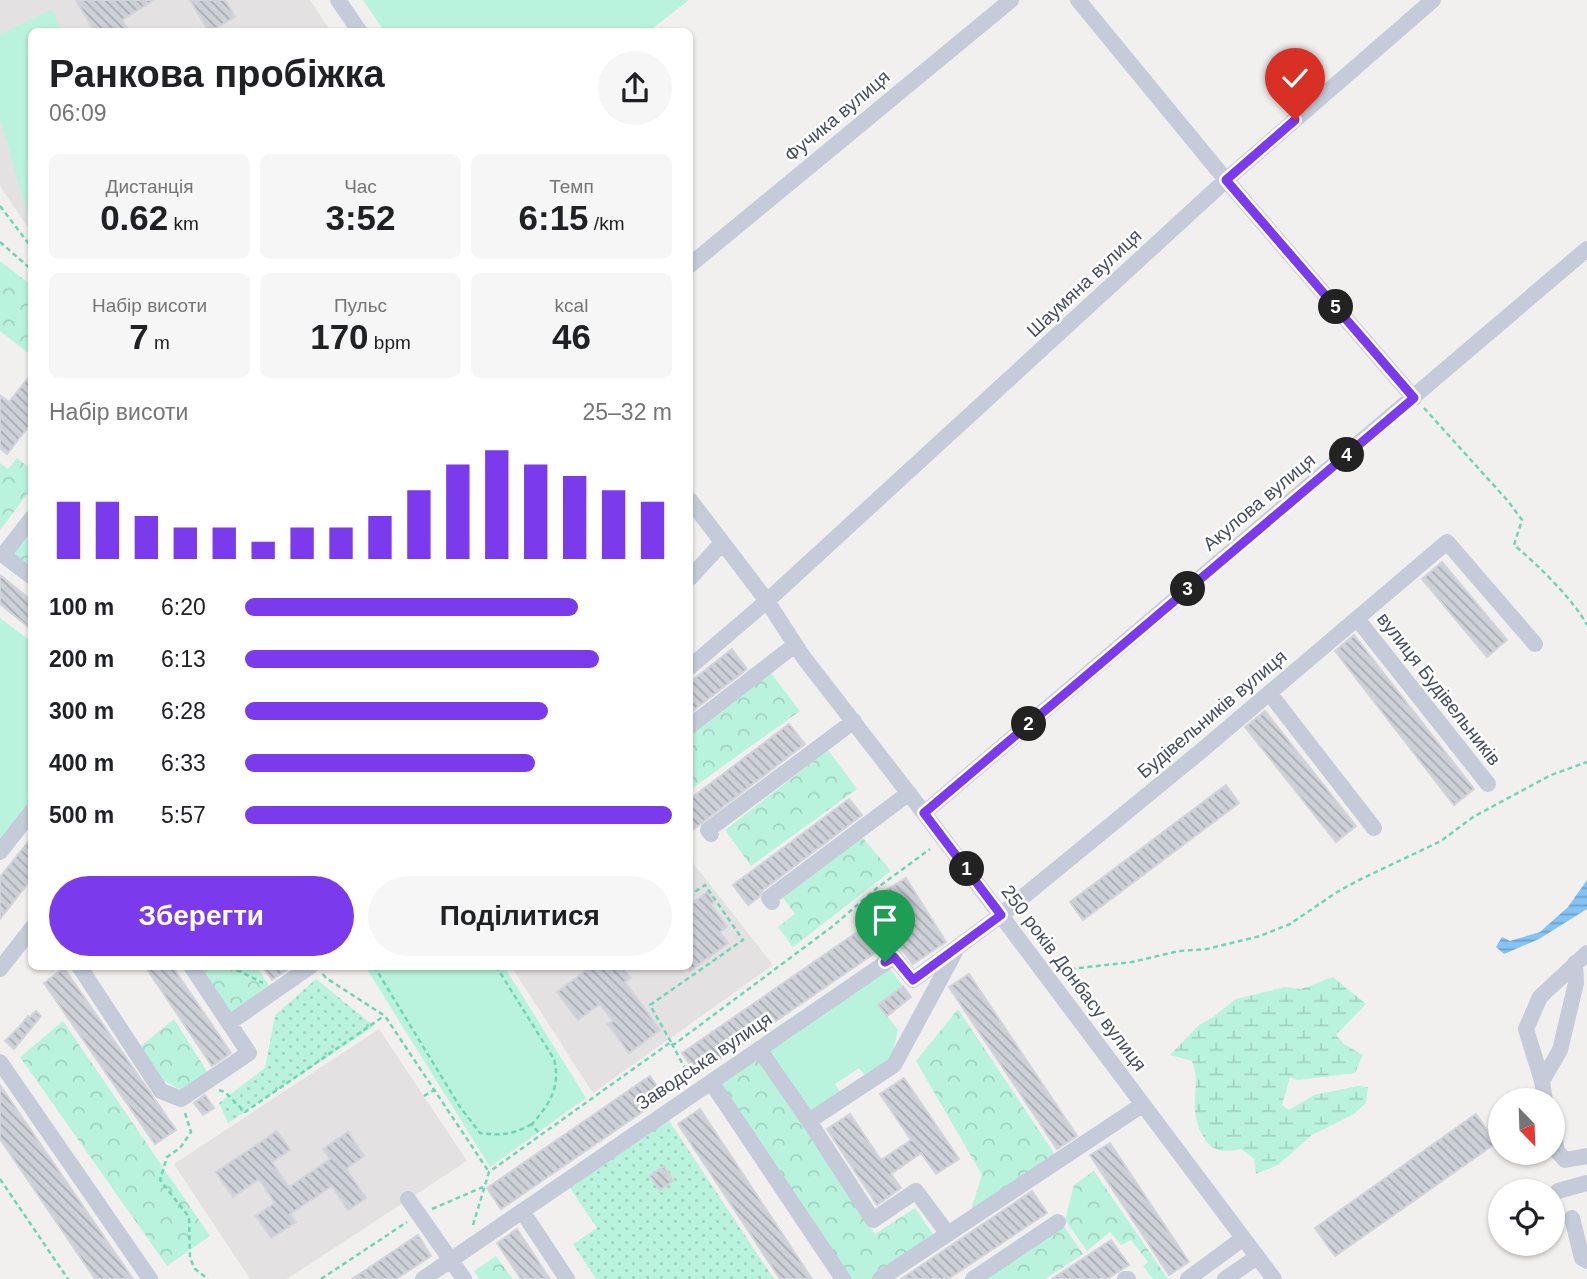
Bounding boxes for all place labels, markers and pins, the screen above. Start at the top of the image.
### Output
pin [1265,48,1325,120]
pin: 5 [1318,290,1354,324]
pin: 4 [1330,438,1364,472]
pin: 3 [1170,572,1206,606]
pin: 2 [1012,706,1046,742]
pin: 1 [950,852,984,886]
pin [855,890,915,962]

